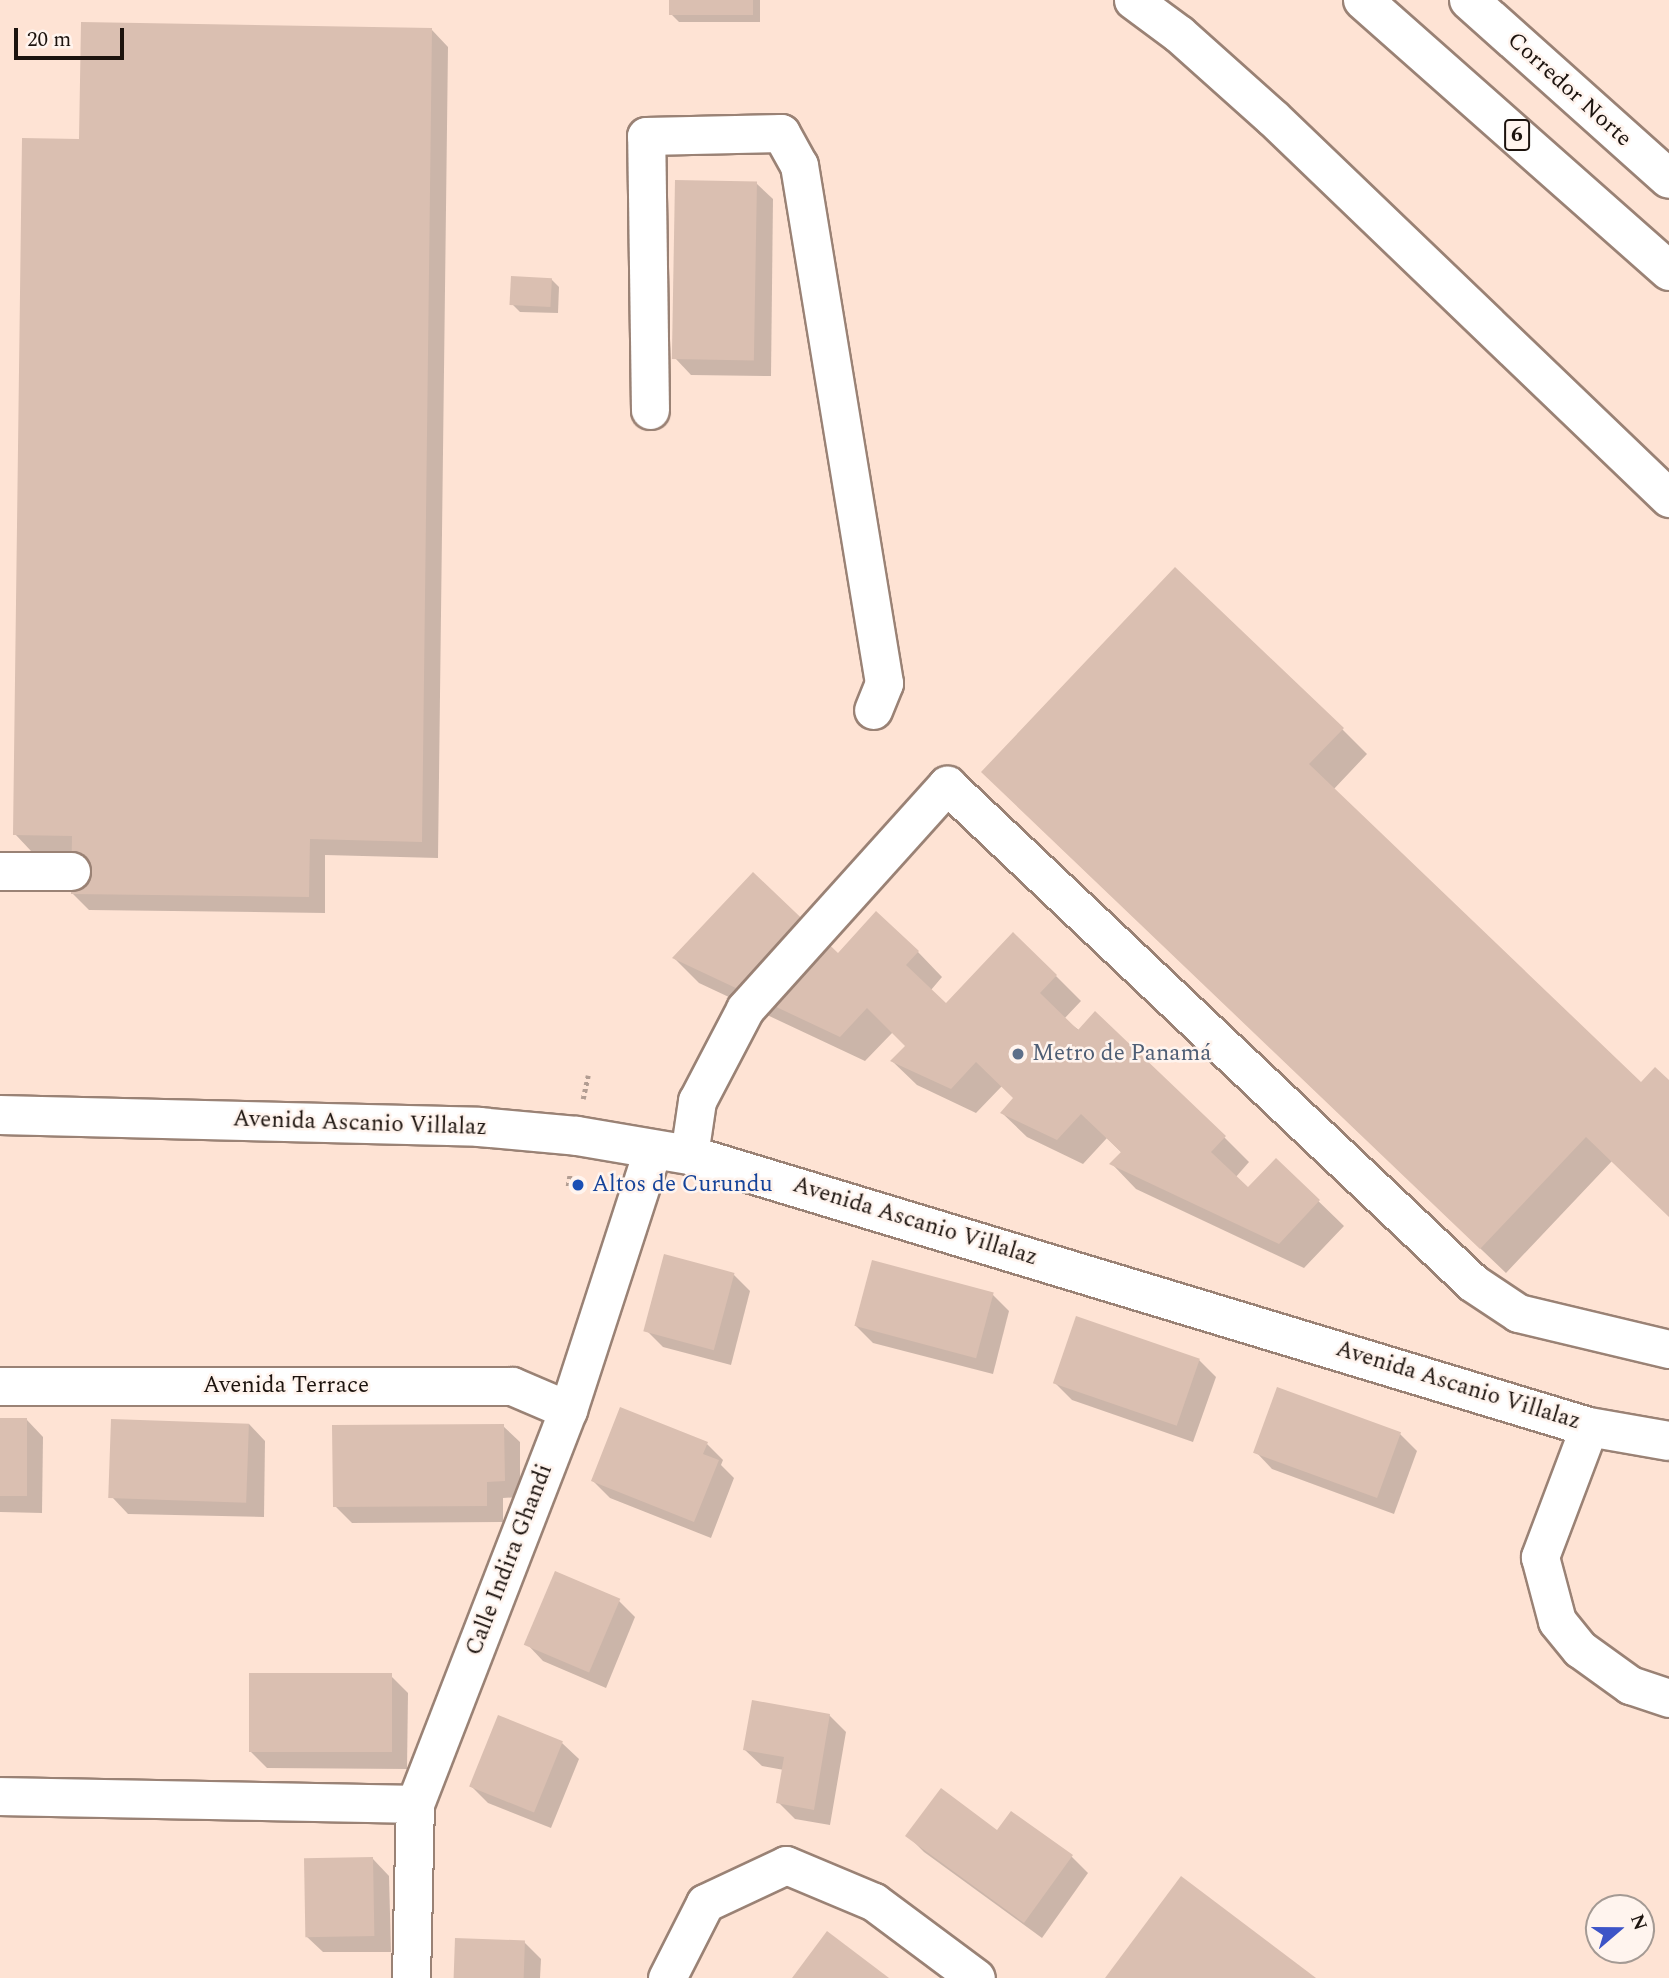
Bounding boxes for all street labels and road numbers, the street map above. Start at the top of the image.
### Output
street label: Corredor Norte [1501,27,1637,153]
road number: 6 [1503,118,1531,152]
street label: Avenida Ascanio Villalaz [232,1106,488,1142]
street label: Avenida Ascanio Villalaz [789,1172,1041,1272]
street label: Avenida Ascanio Villalaz [1332,1336,1584,1436]
street label: Avenida Terrace [203,1372,369,1400]
street label: Calle Indira Ghandi [461,1460,559,1660]

